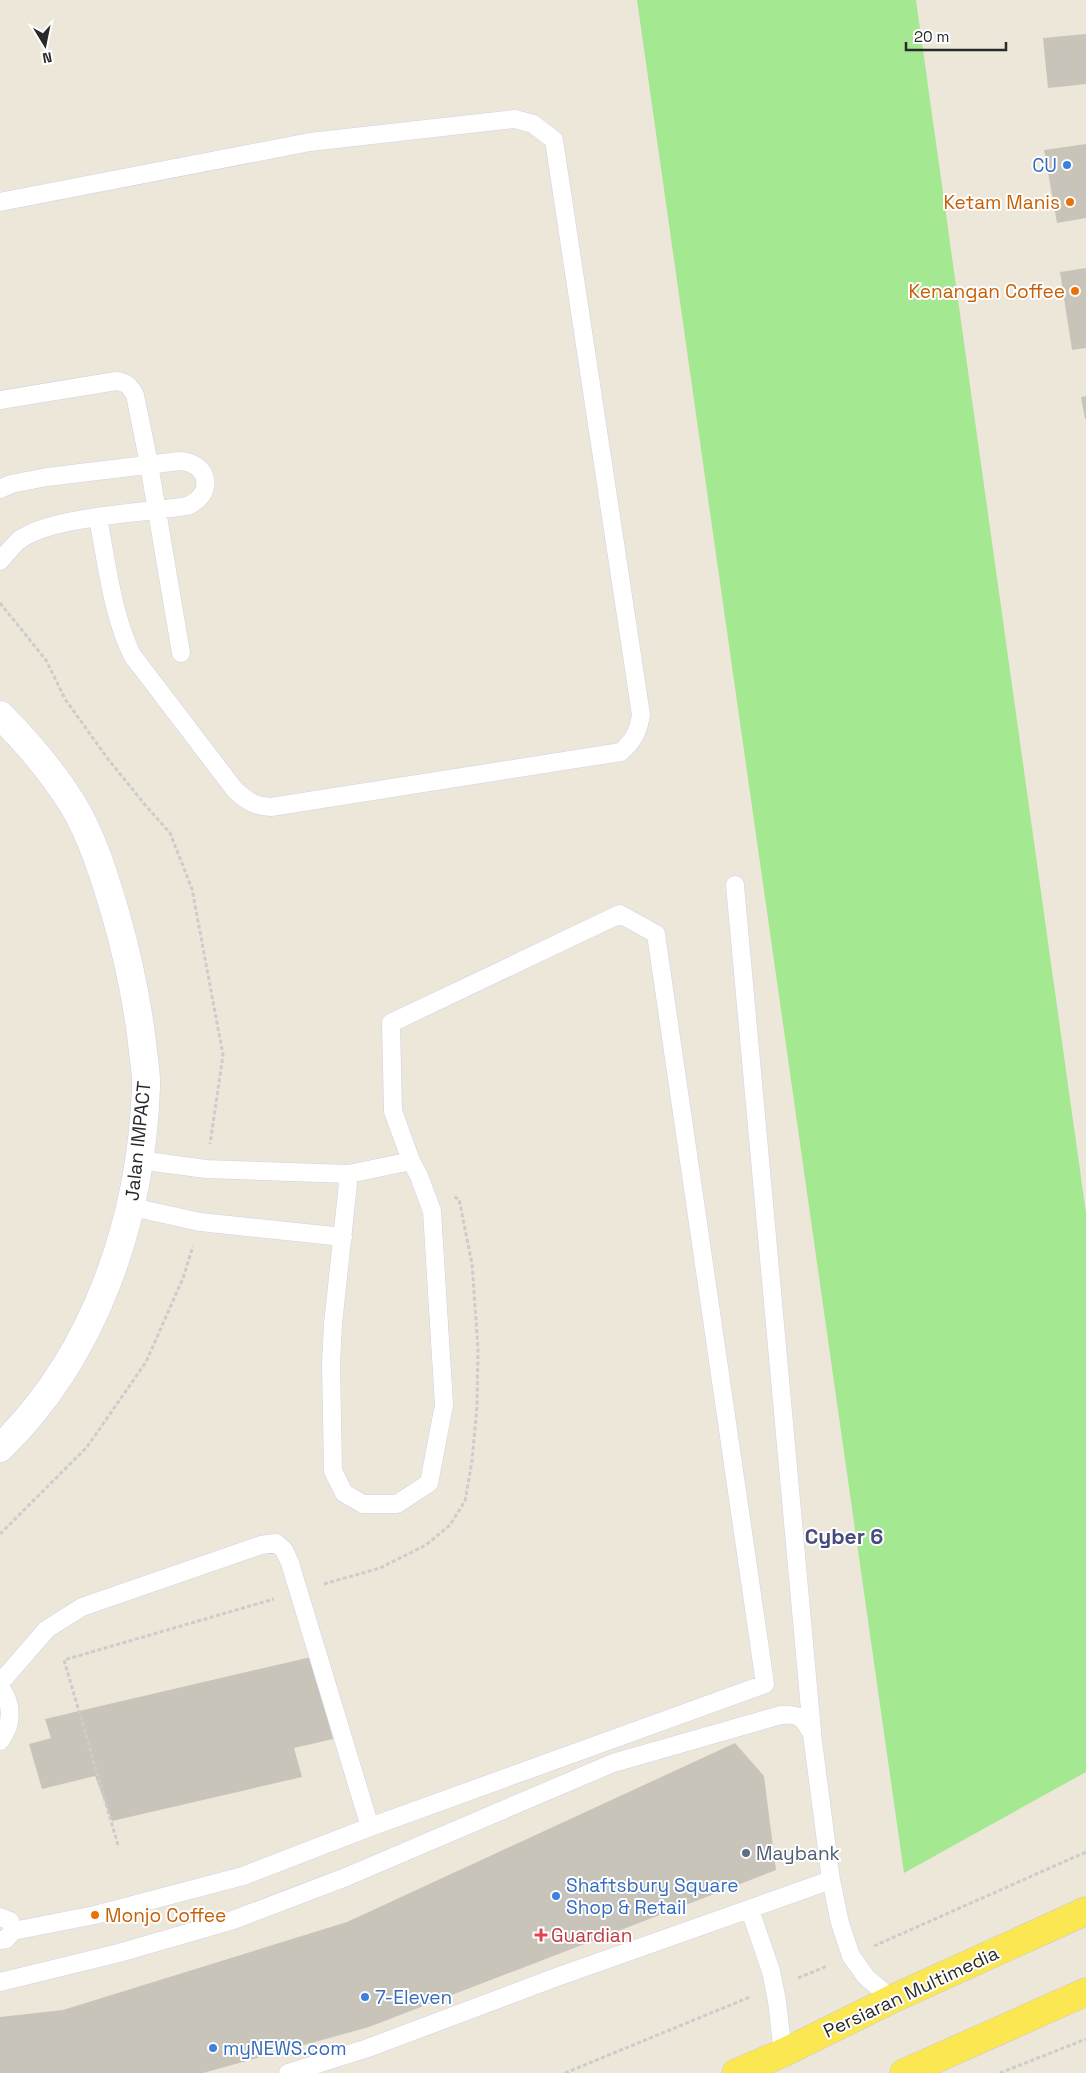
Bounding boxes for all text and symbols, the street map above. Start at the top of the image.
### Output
north arrow [20,20,70,70]
scale bar [906,20,1006,52]
text: 20 m [914,27,949,46]
text: N [41,48,53,67]
place label: CU [1032,153,1057,178]
marker: CU [1061,159,1073,171]
place label: Ketam Manis [943,190,1060,215]
marker: Ketam Manis [1064,196,1076,208]
place label: Kenangan Coffee [909,279,1065,304]
marker: Kenangan Coffee [1069,285,1081,297]
street label: Jalan IMPACT [119,1080,157,1202]
district label: Cyber 6 [805,1523,883,1550]
place label: Maybank [756,1841,840,1866]
marker: Maybank [740,1847,752,1859]
place label: Shaftsbury Square Shop & Retail [566,1873,738,1920]
marker: Shaftsbury Square Shop & Retail [550,1890,562,1902]
place label: Monjo Coffee [105,1903,226,1928]
marker: Monjo Coffee [89,1909,101,1921]
place label: Guardian [551,1923,632,1948]
marker: Guardian [535,1929,547,1941]
street label: Persiaran Multimedia [819,1940,1003,2044]
place label: 7-Eleven [375,1985,452,2010]
marker: 7-Eleven [359,1991,371,2003]
place label: myNEWS.com [223,2036,347,2061]
marker: myNEWS.com [207,2042,219,2054]

